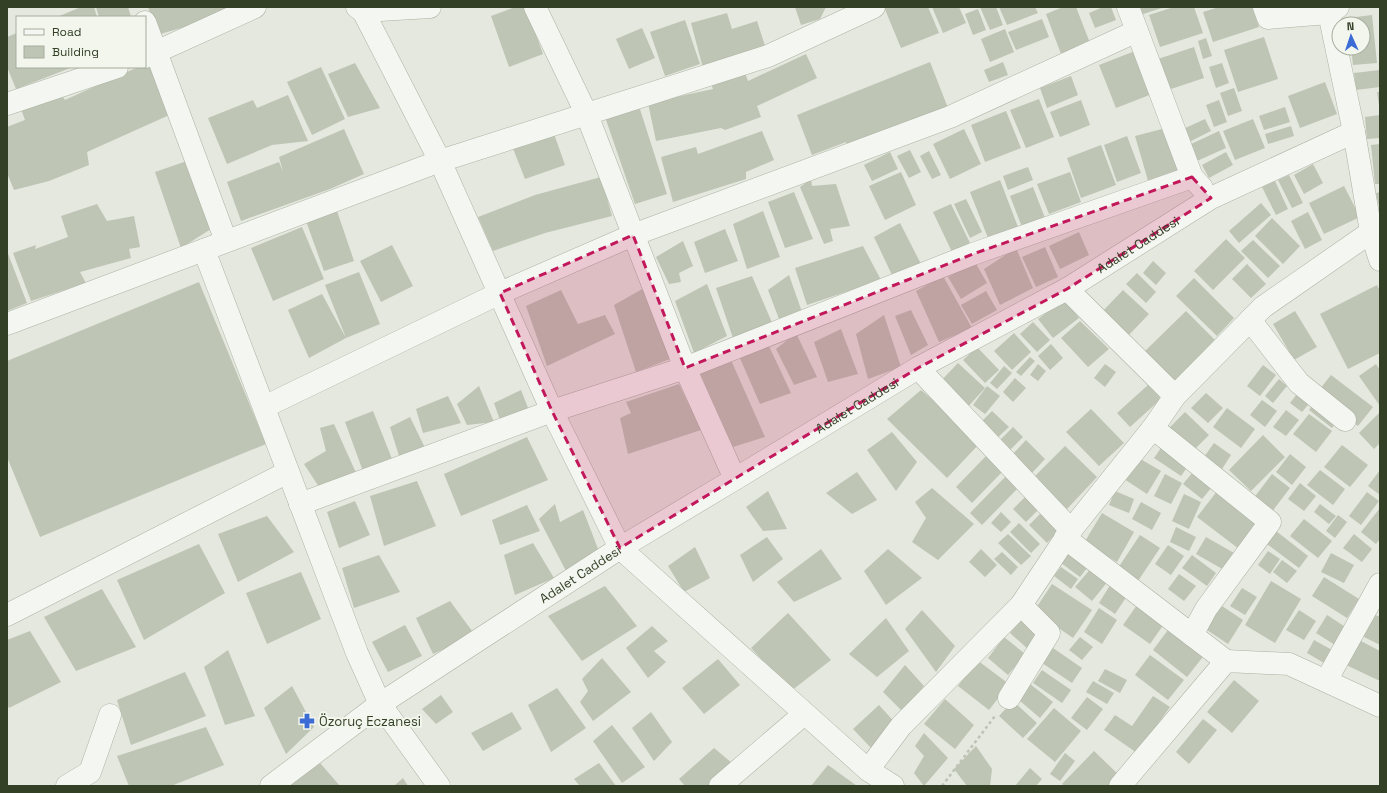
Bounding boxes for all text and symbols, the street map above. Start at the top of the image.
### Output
legend [16,16,146,68]
north arrow [1331,16,1371,56]
text: N [1346,19,1355,33]
text: Road [52,24,81,40]
text: Building [52,44,99,60]
street label: Adalet Caddesi [1094,212,1182,277]
street label: Adalet Caddesi [812,374,902,437]
street label: Adalet Caddesi [536,542,624,607]
pharmacy icon: Özoruç Eczanesi [298,712,316,730]
place label: Özoruç Eczanesi [319,713,421,730]

